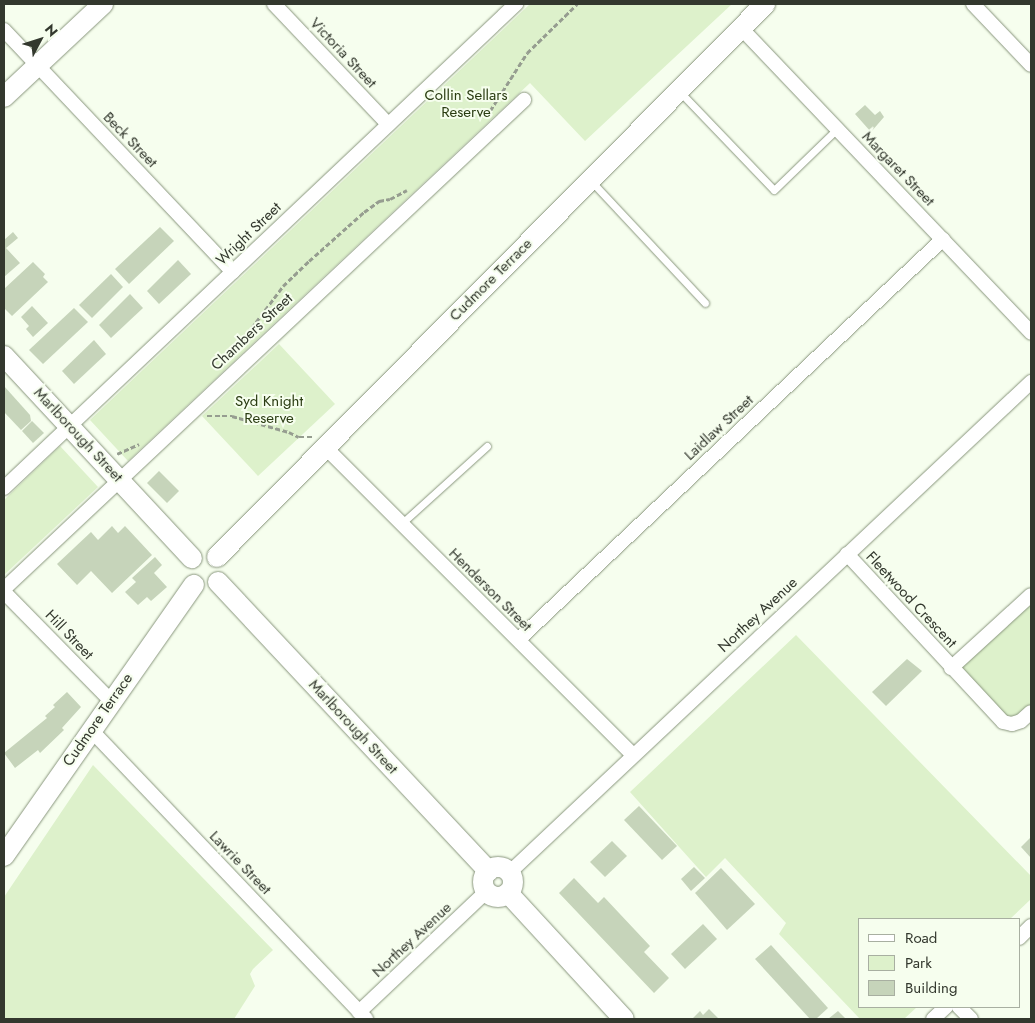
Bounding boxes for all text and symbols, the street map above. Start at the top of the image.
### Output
street label: Victoria Street [306,14,380,92]
north arrow [15,15,65,65]
text: N [40,20,63,41]
park label: Collin Sellars Reserve [425,86,507,121]
street label: Beck Street [99,109,161,171]
street label: Margaret Street [858,128,938,210]
street label: Wright Street [213,199,285,269]
street label: Cudmore Terrace [446,235,536,325]
street label: Chambers Street [208,290,296,374]
street label: Marlborough Street [30,384,126,486]
park label: Syd Knight Reserve [235,392,303,427]
street label: Laidlaw Street [681,392,757,464]
street label: Henderson Street [445,545,535,635]
street label: Fleetwood Crescent [862,548,960,652]
street label: Northey Avenue [715,574,801,656]
street label: Hill Street [41,607,97,663]
street label: Cudmore Terrace [59,670,137,770]
street label: Marlborough Street [305,676,401,778]
street label: Lawrie Street [205,828,275,898]
street label: Northey Avenue [369,899,455,981]
legend [858,918,1020,1008]
text: Road [905,927,937,949]
text: Park [905,952,932,974]
text: Building [905,977,957,999]

